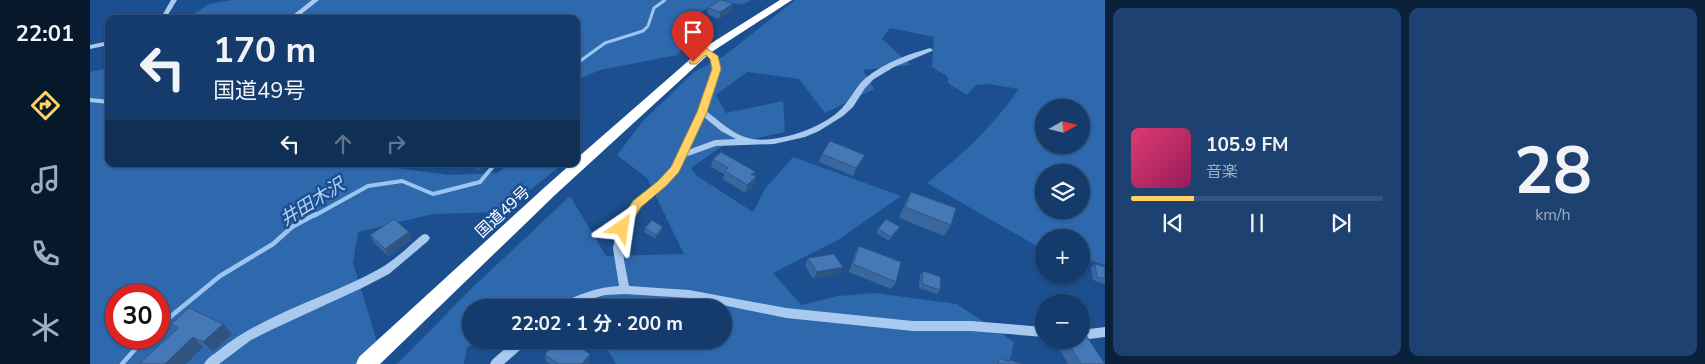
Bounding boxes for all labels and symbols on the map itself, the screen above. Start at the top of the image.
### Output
pin [672,11,714,62]
north arrow [1035,99,1090,154]
water label: 井田木沢 [275,172,351,231]
street label: 国道49号 [471,181,535,243]
position arrow [595,201,647,253]
speed limit sign: 30 [105,284,170,349]

